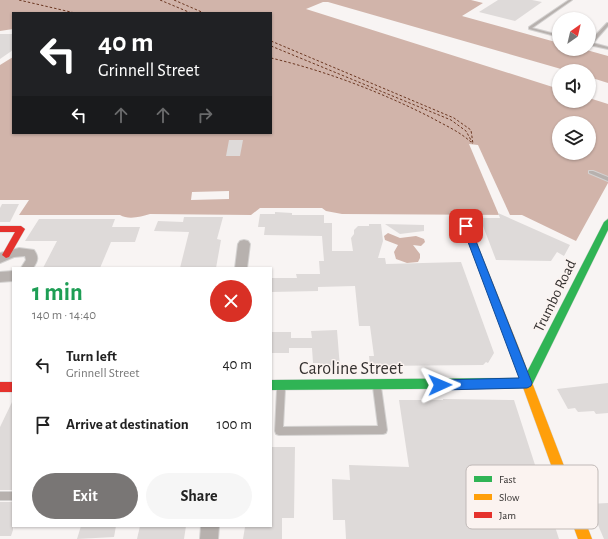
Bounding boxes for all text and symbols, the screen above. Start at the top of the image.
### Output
north arrow [552,12,596,56]
map controls [552,12,596,160]
icon: left [32,28,84,80]
text: 40 m [98,29,154,57]
text: Grinnell Street [98,62,200,80]
button: sound [552,64,596,108]
icon: left [68,104,90,126]
icon: ahead [110,104,132,126]
icon: ahead [152,104,174,126]
icon: right [194,104,216,126]
button: layers [552,116,596,160]
pin [449,209,483,243]
icon: arrive [455,215,477,237]
street label: Trumbo Road [531,257,579,334]
button: close [210,280,252,322]
text: 1 min [32,281,83,305]
text: 140 m · 14:40 [32,309,96,322]
text: Turn left [66,349,117,364]
icon: left [32,354,54,376]
text: 40 m [222,357,252,372]
street label: Caroline Street [299,360,403,378]
position arrow [419,364,461,406]
text: Grinnell Street [66,367,139,380]
icon: arrive [32,414,54,436]
text: Arrive at destination [66,417,189,432]
text: 100 m [217,417,252,432]
legend [466,465,598,529]
button: Exit [32,473,138,519]
button: Share [146,473,252,519]
text: Fast [499,474,517,485]
text: Slow [499,492,520,503]
text: Jam [499,510,516,521]

